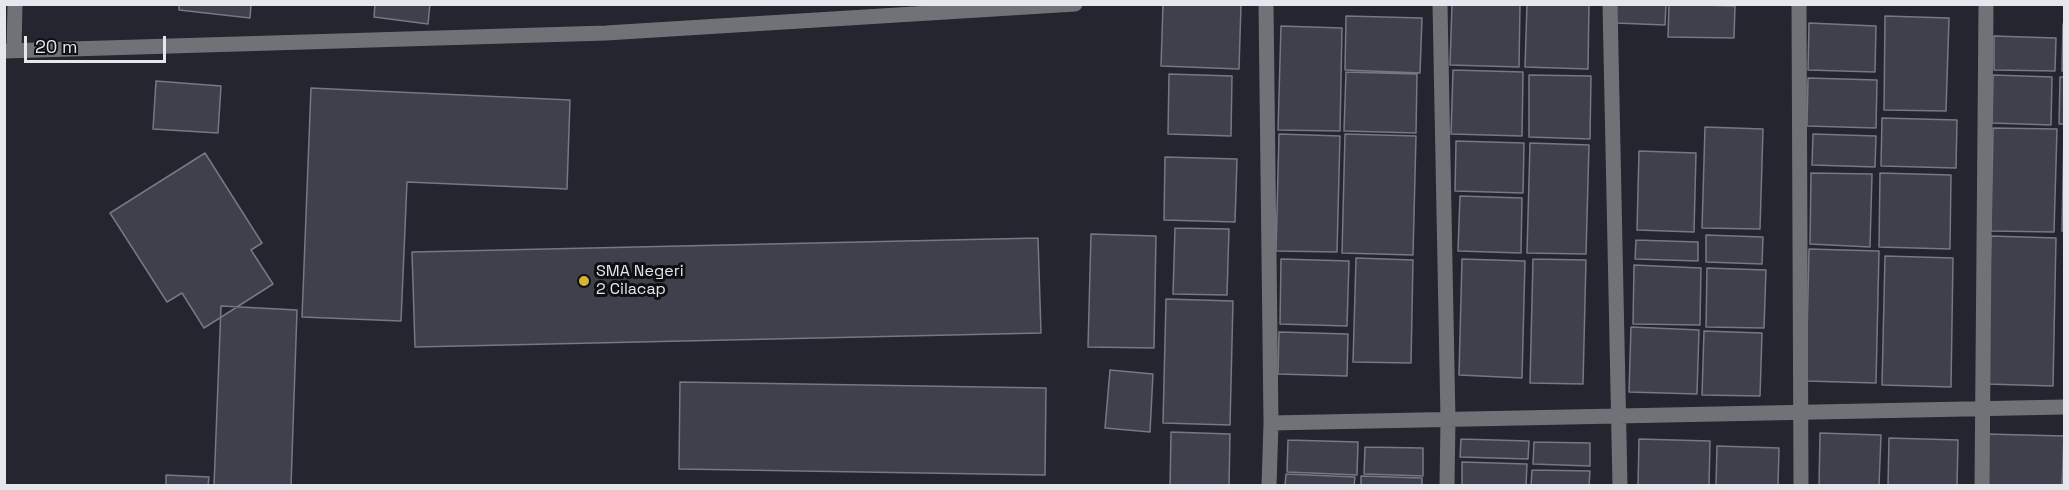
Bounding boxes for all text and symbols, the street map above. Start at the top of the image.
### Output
scale bar [27,24,170,62]
text: 20 m [35,35,78,58]
place label: SMA Negeri 2 Cilacap [596,262,684,300]
marker: SMA Negeri 2 Cilacap [577,274,591,288]

